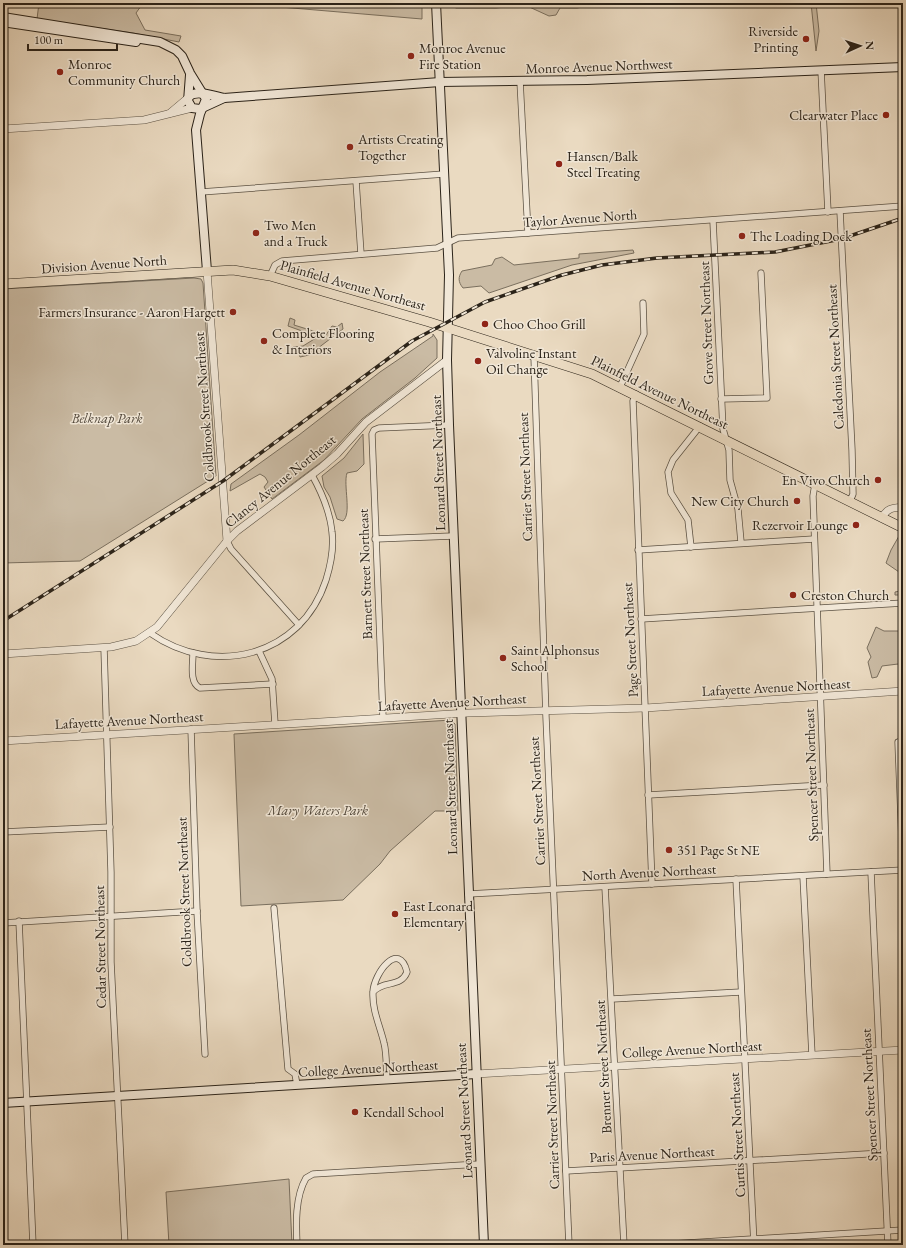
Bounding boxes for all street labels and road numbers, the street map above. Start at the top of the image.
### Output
street label: Monroe Avenue Northwest [525,54,673,78]
street label: Taylor Avenue North [522,205,638,231]
street label: Division Avenue North [41,251,167,277]
street label: Plainfield Avenue Northeast [278,256,428,315]
street label: Grove Street Northeast [695,260,717,385]
street label: Caledonia Street Northeast [822,283,848,430]
street label: Coldbrook Street Northeast [190,331,218,482]
street label: Plainfield Avenue Northeast [588,351,732,433]
street label: Leonard Street Northeast [427,394,449,531]
street label: Carrier Street Northeast [514,412,536,542]
street label: Clancy Avenue Northeast [221,430,340,531]
street label: Barnett Street Northeast [354,508,376,640]
street label: Page Street Northeast [618,582,642,698]
street label: Lafayette Avenue Northeast [701,674,851,700]
street label: Lafayette Avenue Northeast [377,689,527,715]
street label: Lafayette Avenue Northeast [54,707,204,733]
street label: Spencer Street Northeast [800,708,822,842]
street label: Leonard Street Northeast [439,718,461,855]
street label: Carrier Street Northeast [525,735,549,866]
street label: Coldbrook Street Northeast [172,816,196,967]
street label: North Avenue Northeast [581,859,717,885]
street label: Cedar Street Northeast [90,885,110,1009]
street label: Brenner Street Northeast [590,999,615,1134]
street label: Spencer Street Northeast [857,1028,881,1162]
street label: College Avenue Northeast [621,1036,763,1062]
street label: Leonard Street Northeast [451,1042,477,1179]
street label: College Avenue Northeast [297,1055,439,1081]
street label: Carrier Street Northeast [541,1060,563,1190]
street label: Curtis Street Northeast [725,1072,749,1198]
street label: Paris Avenue Northeast [589,1142,716,1166]

